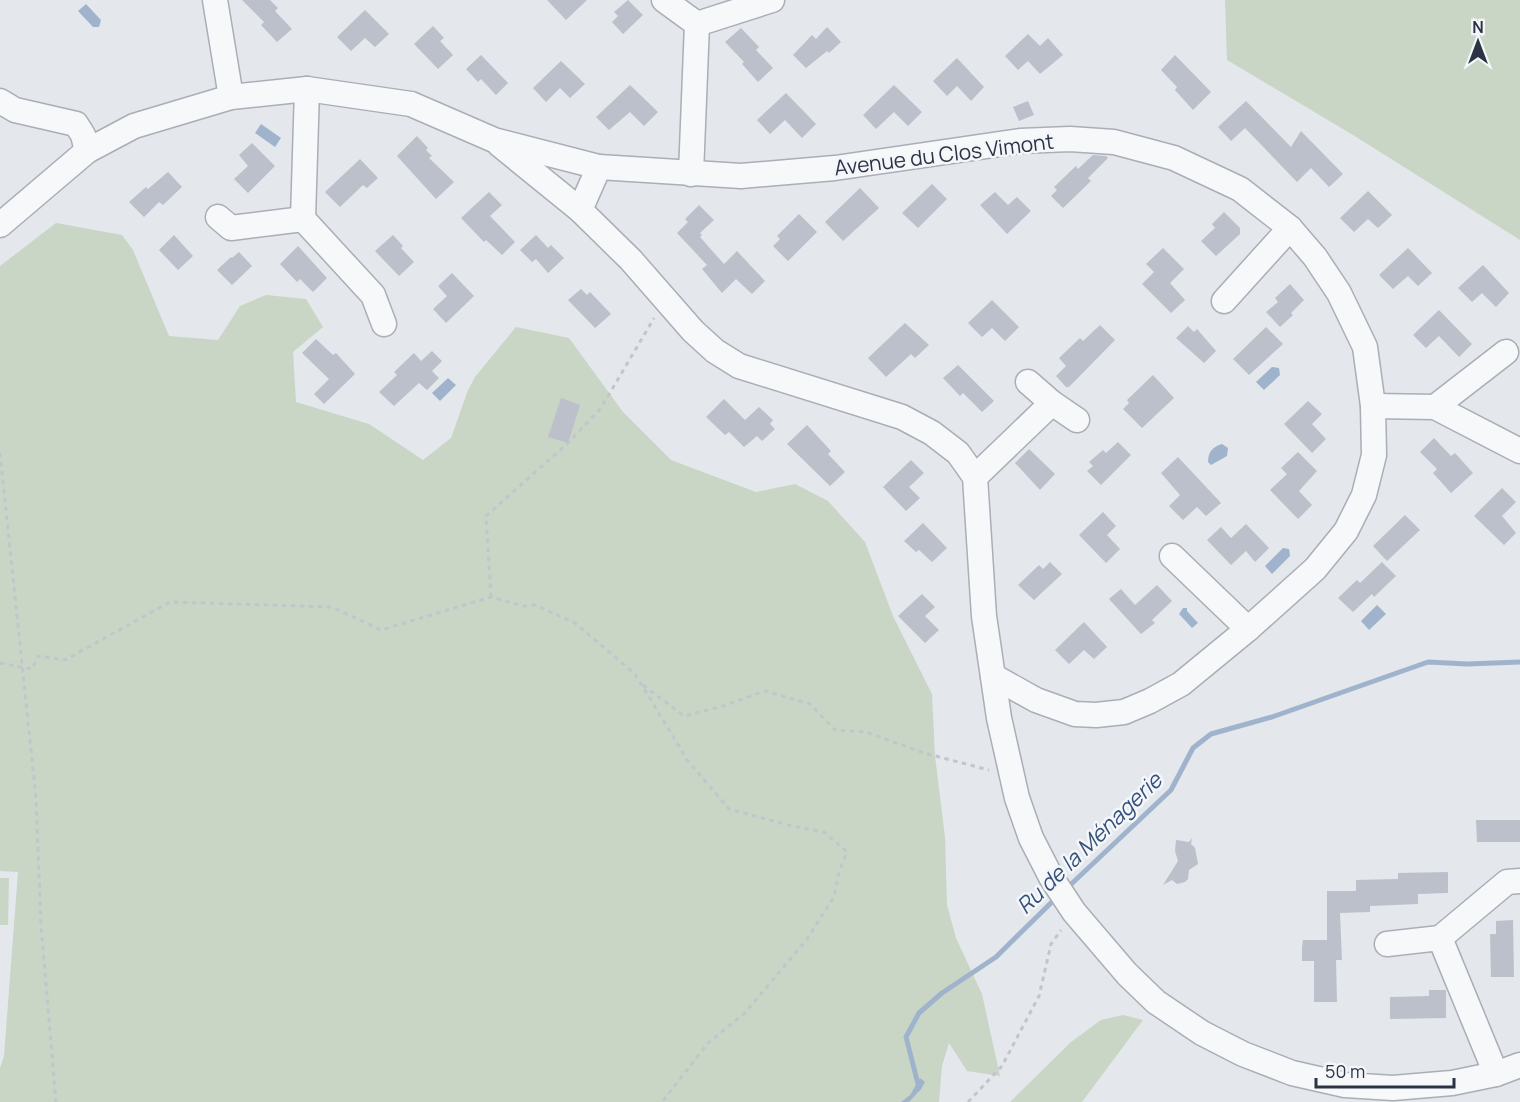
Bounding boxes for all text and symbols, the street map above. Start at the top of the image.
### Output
north arrow [1448,12,1508,72]
text: N [1472,16,1484,38]
street label: Avenue du Clos Vimont [833,127,1055,181]
water label: Ru de la Ménagerie [1010,765,1169,920]
scale bar [1316,1051,1454,1089]
text: 50 m [1325,1059,1365,1083]

